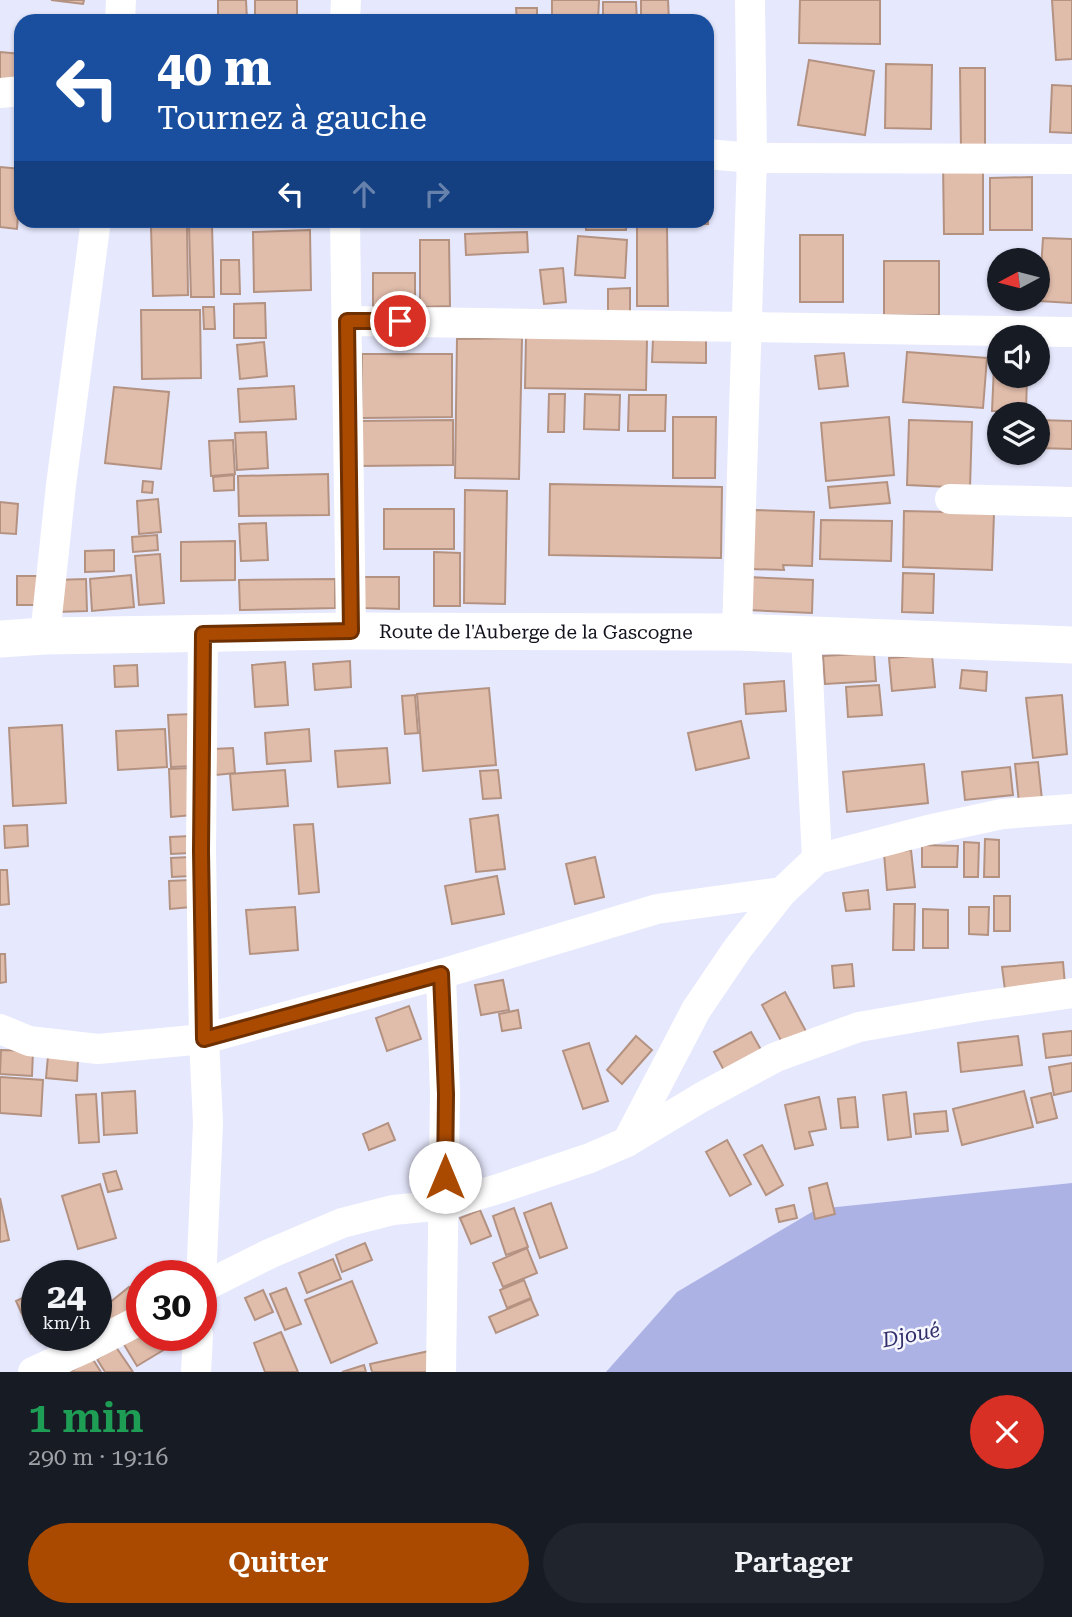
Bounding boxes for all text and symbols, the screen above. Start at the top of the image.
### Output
text: 40 m [157,40,272,97]
icon: left [42,42,133,133]
text: Tournez à gauche [157,99,427,137]
icon: left [272,175,310,213]
icon: ahead [345,175,383,213]
icon: right [418,175,456,213]
north arrow [987,248,1050,312]
map controls [987,248,1050,465]
pin [370,291,430,351]
icon: arrive [381,302,419,340]
button: sound [987,325,1050,388]
button: layers [987,402,1050,465]
street label: Route de l'Auberge de la Gascogne [379,620,693,644]
position arrow [408,1140,482,1214]
speed limit sign: 30 [126,1260,217,1351]
text: 24 [47,1276,86,1317]
text: km/h [42,1312,91,1333]
water label: Djoué [879,1318,942,1353]
text: 1 min [28,1393,144,1442]
button: close [970,1395,1044,1469]
text: 290 m · 19:16 [28,1444,168,1471]
button: Quitter [28,1523,529,1603]
button: Partager [543,1523,1044,1603]

